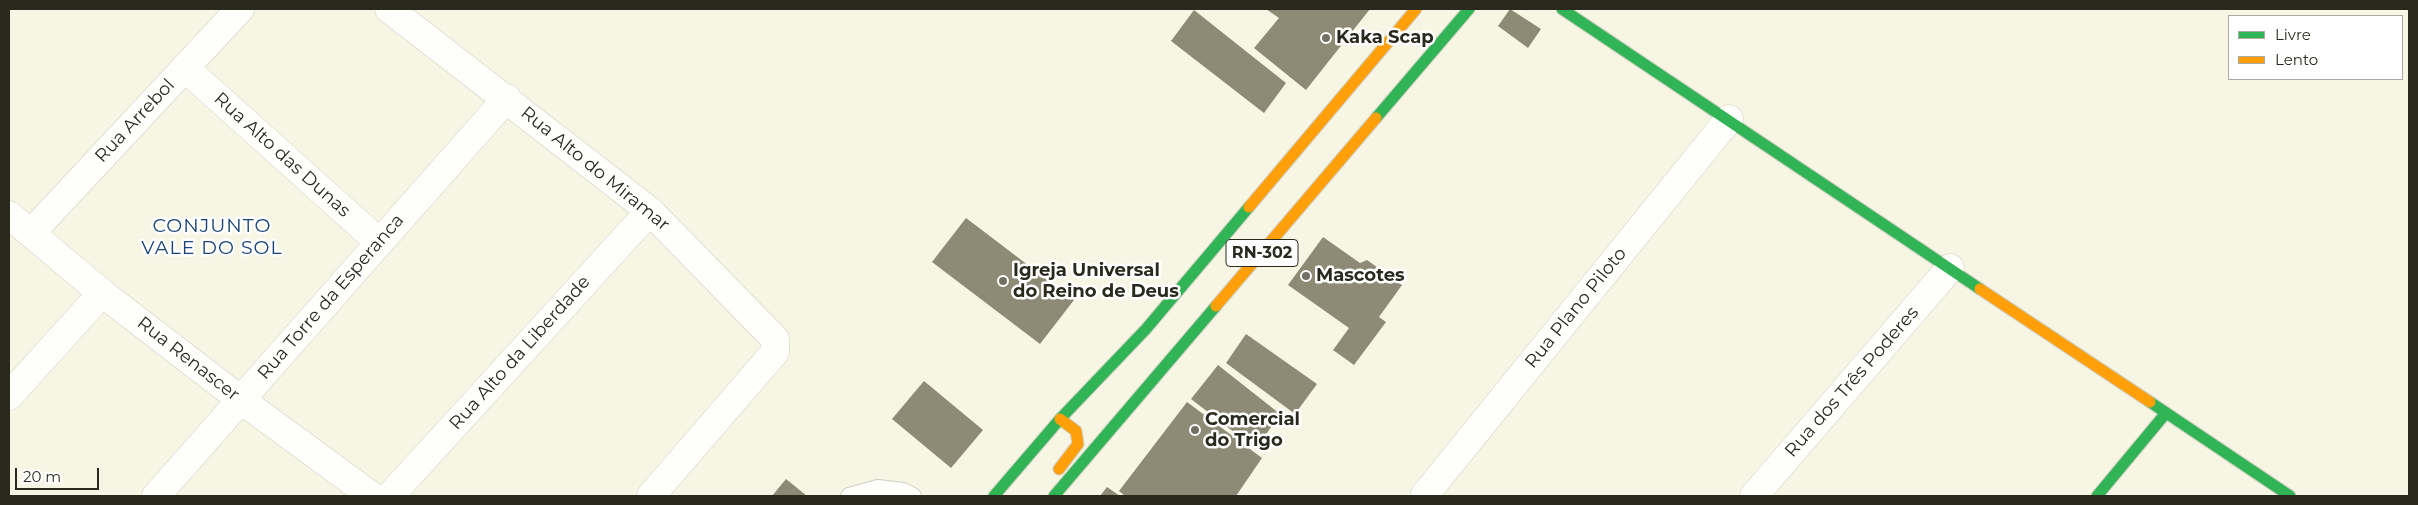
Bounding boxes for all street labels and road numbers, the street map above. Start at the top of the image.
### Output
street label: Rua Arrebol [91,75,179,167]
street label: Rua Alto das Dunas [209,88,355,222]
street label: Rua Alto do Miramar [516,102,674,236]
street label: Rua Torre da Esperanca [253,210,409,384]
road number: RN-302 [1226,240,1298,266]
street label: Rua Plano Piloto [1521,243,1631,373]
street label: Rua Alto da Liberdade [445,271,595,435]
street label: Rua dos Três Poderes [1781,302,1923,462]
street label: Rua Renascer [133,312,243,406]

